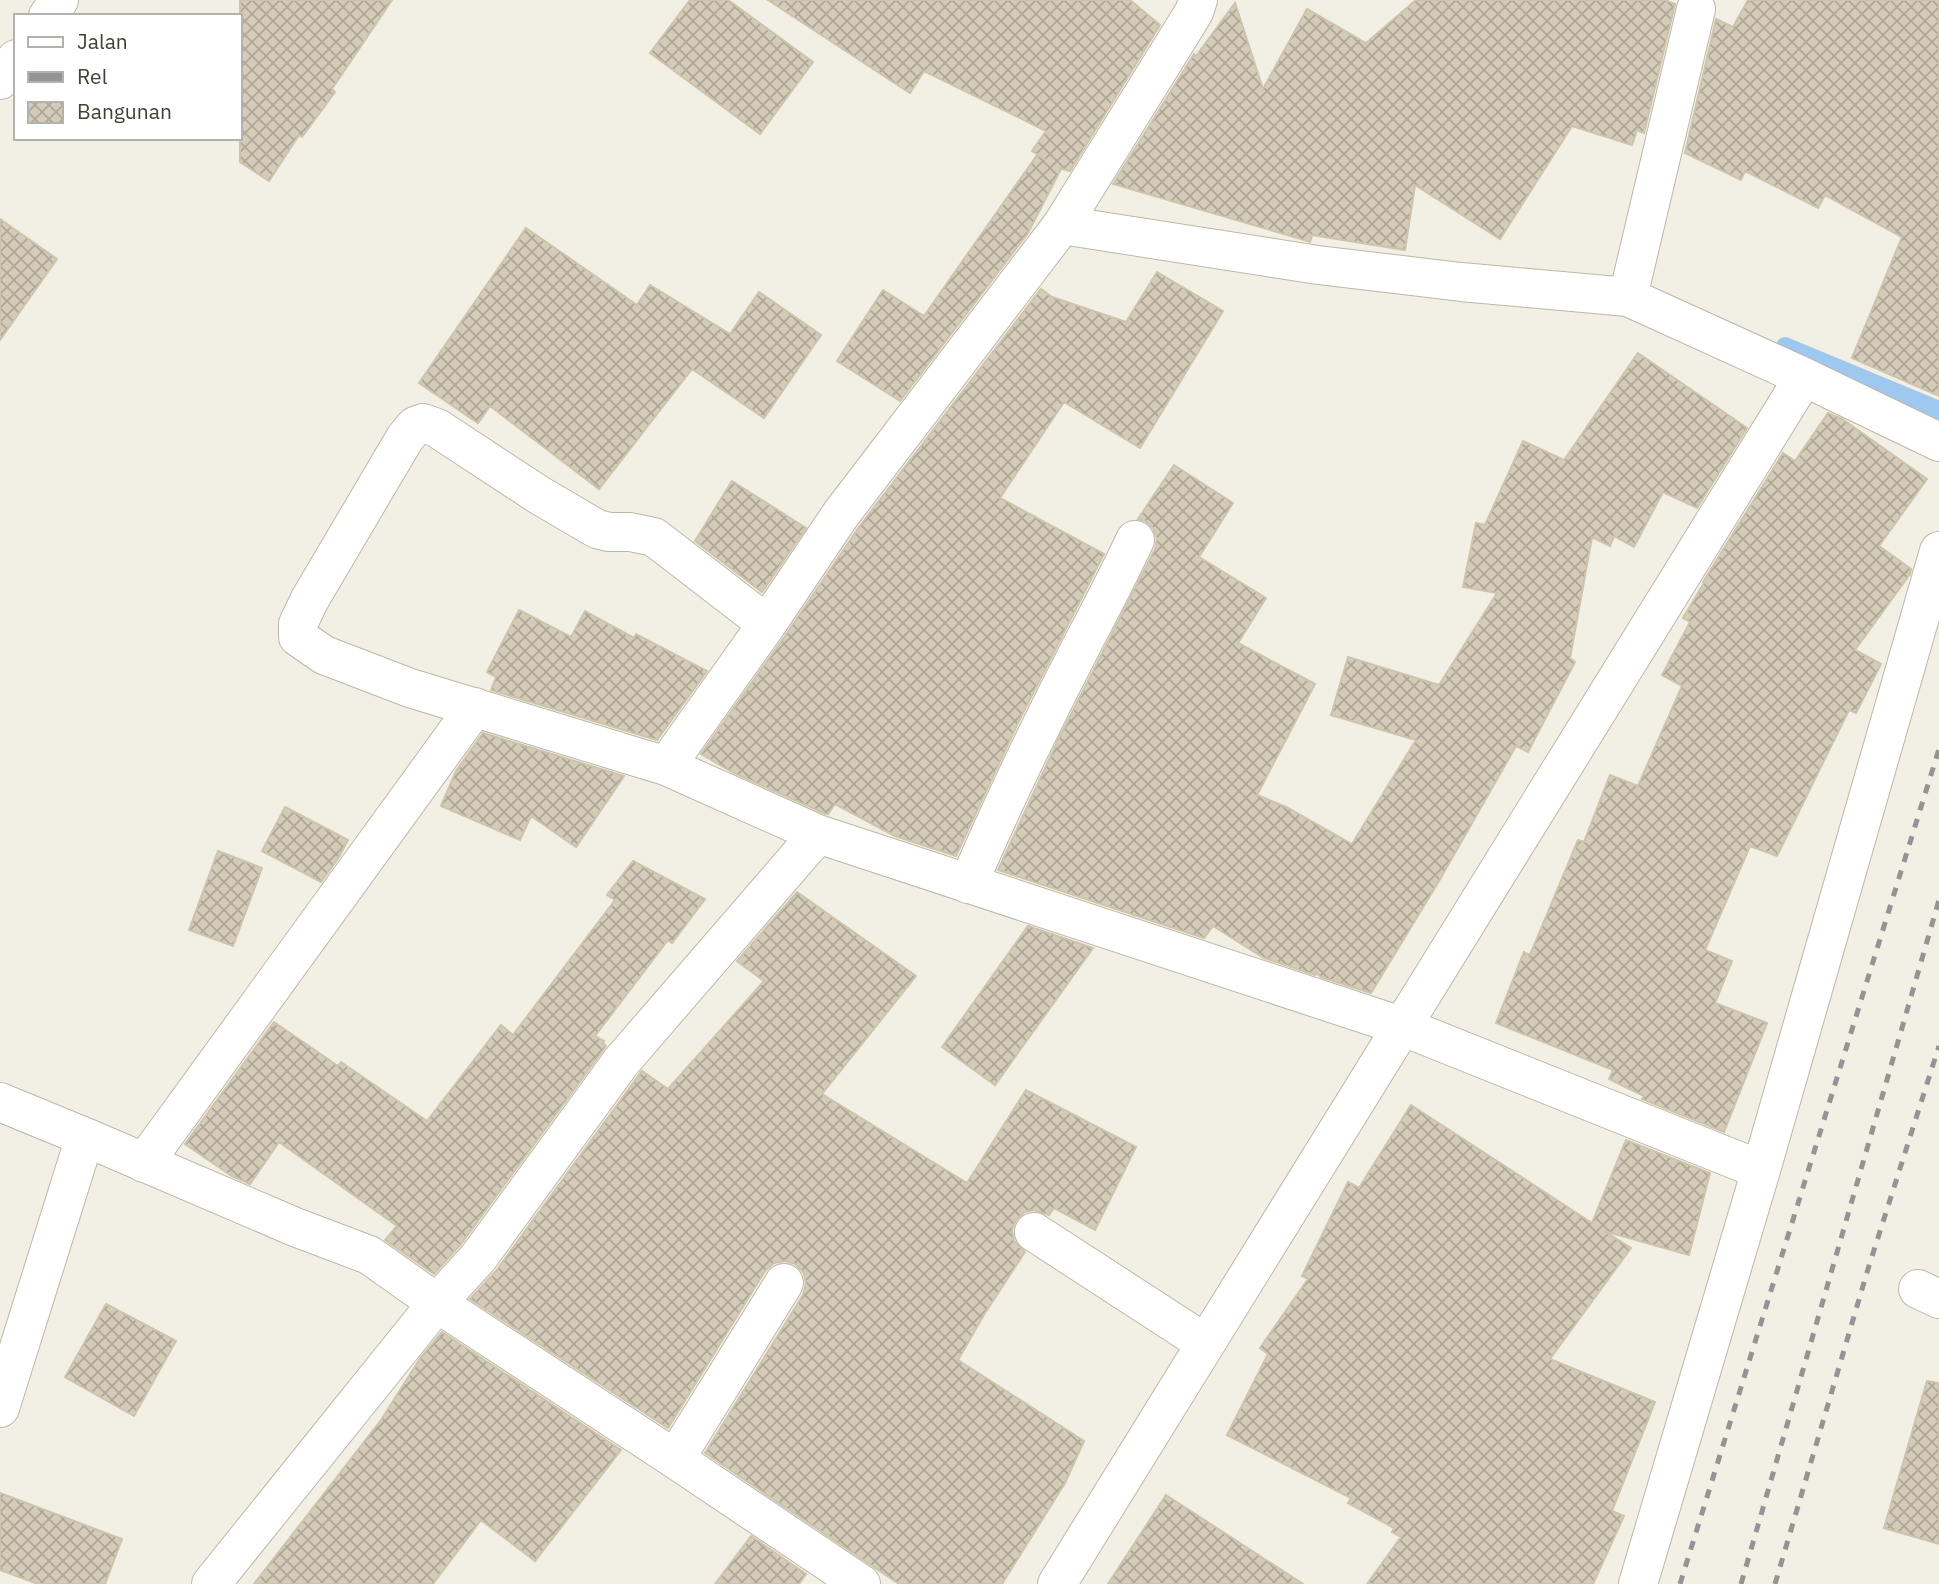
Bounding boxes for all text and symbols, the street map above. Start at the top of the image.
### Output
legend [14,14,242,140]
text: Jalan [77,27,128,55]
text: Rel [77,62,108,90]
text: Bangunan [77,97,172,125]

